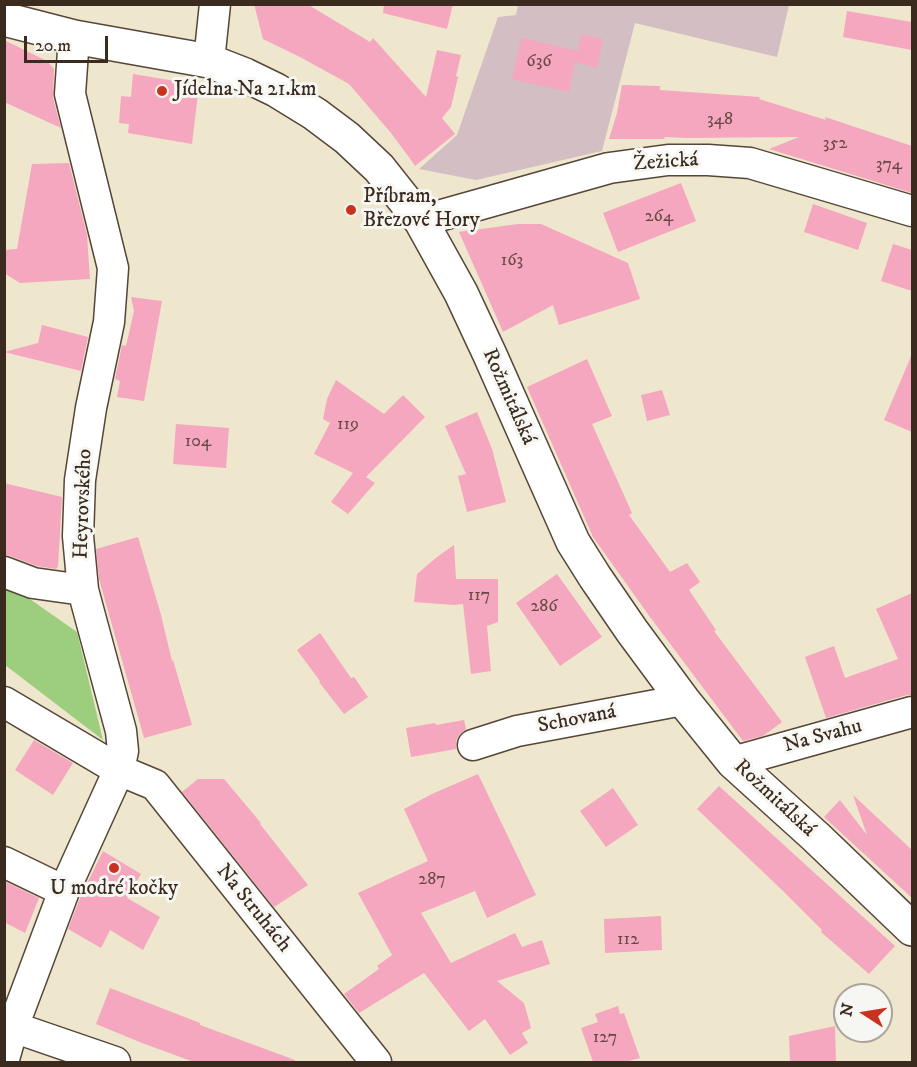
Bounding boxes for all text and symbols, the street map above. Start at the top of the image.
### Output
scale bar [27,24,111,62]
text: 20 m [35,35,71,57]
house number: 636 [526,51,552,73]
place label: Jídelna Na 21.km [174,78,317,104]
marker: Jídelna Na 21.km [155,84,169,98]
house number: 348 [707,109,733,131]
house number: 352 [823,133,847,155]
street label: Žežická [633,148,699,178]
house number: 374 [876,154,902,176]
place label: Příbram, Březové Hory [363,185,480,235]
marker: Příbram, Březové Hory [344,203,358,217]
house number: 264 [645,206,673,228]
house number: 163 [501,250,523,272]
street label: Rožmitálská [476,345,540,449]
house number: 119 [337,414,359,436]
house number: 104 [185,431,211,453]
street label: Heyrovského [69,448,99,560]
house number: 117 [468,585,490,607]
house number: 286 [530,596,558,618]
street label: Schovaná [536,700,618,740]
street label: Na Svahu [781,714,865,760]
street label: Rožmitálská [728,755,820,843]
street label: Na Struhách [210,860,296,958]
marker: U modré kočky [107,861,121,875]
house number: 287 [418,869,446,891]
place label: U modré kočky [50,877,178,903]
house number: 112 [617,929,639,951]
north arrow [833,983,893,1043]
text: N [836,1001,858,1018]
house number: 127 [593,1027,617,1049]

